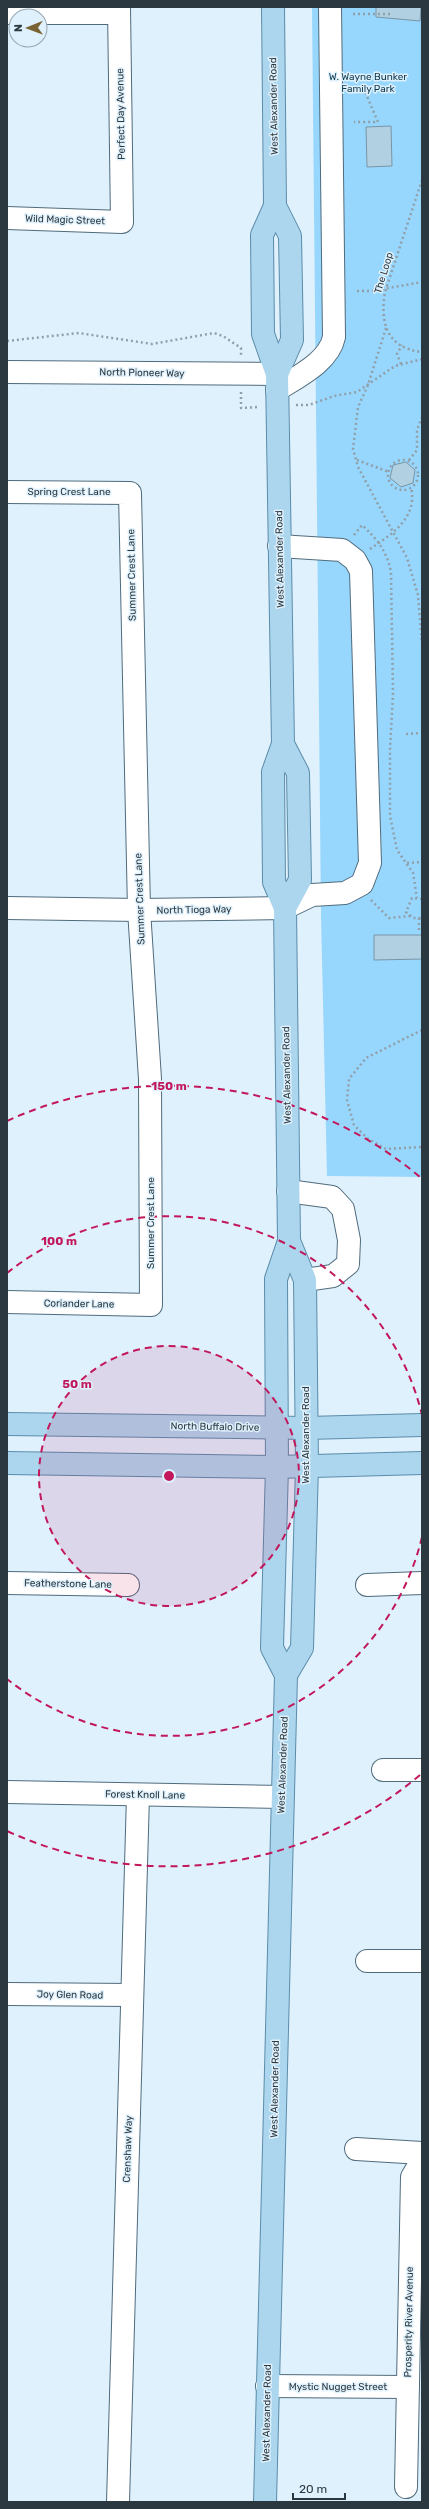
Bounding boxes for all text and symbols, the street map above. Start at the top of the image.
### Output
north arrow [8,8,48,48]
text: N [12,24,25,32]
street label: West Alexander Road [267,57,281,155]
street label: Perfect Day Avenue [114,68,128,160]
park label: W. Wayne Bunker Family Park [329,71,407,95]
street label: Wild Magic Street [25,213,105,227]
street label: The Loop [372,251,396,295]
street label: North Pioneer Way [99,366,185,380]
street label: Spring Crest Lane [27,486,111,498]
street label: West Alexander Road [273,510,287,608]
street label: Summer Crest Lane [125,529,139,621]
street label: Summer Crest Lane [132,852,148,945]
street label: North Tioga Way [156,903,232,917]
street label: West Alexander Road [280,1026,294,1124]
text: 150 m [151,1079,187,1093]
street label: Summer Crest Lane [145,1177,157,1269]
text: 100 m [41,1234,77,1248]
street label: Coriander Lane [44,1297,115,1311]
text: 50 m [62,1377,92,1391]
street label: West Alexander Road [300,1386,312,1484]
street label: North Buffalo Drive [171,1420,260,1434]
centre of rings [162,1469,176,1483]
street label: Featherstone Lane [24,1577,112,1591]
street label: West Alexander Road [275,1716,291,1814]
street label: Forest Knoll Lane [105,1788,186,1802]
street label: Joy Glen Road [37,1988,103,2002]
street label: West Alexander Road [268,2040,282,2138]
street label: Crenshaw Way [121,2115,135,2183]
street label: Prosperity River Avenue [402,2266,416,2378]
street label: West Alexander Road [260,2364,274,2462]
street label: Mystic Nugget Street [289,2381,387,2393]
scale bar [293,2475,345,2501]
text: 20 m [299,2482,327,2496]

